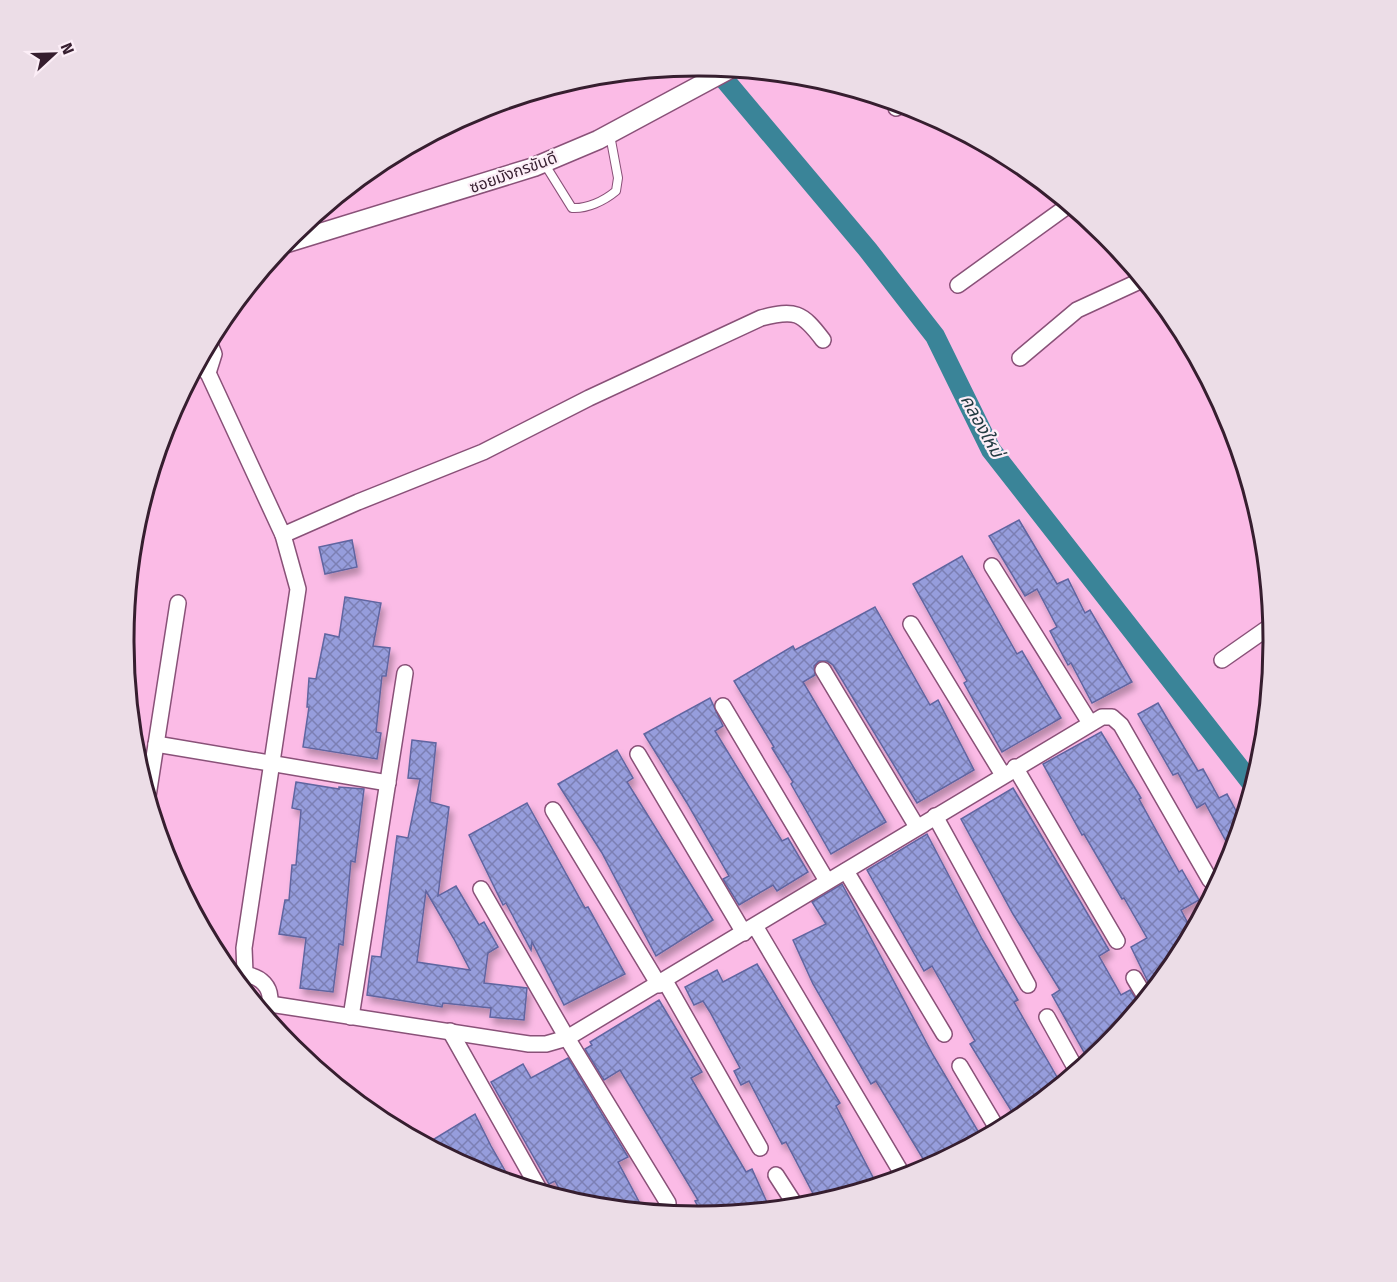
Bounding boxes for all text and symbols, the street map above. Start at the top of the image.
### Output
north arrow [24,24,84,84]
text: N [57,40,78,57]
street label: ซอยมังกรขันดี [467,148,560,197]
water label: คลองใหม่ [956,391,1010,464]

